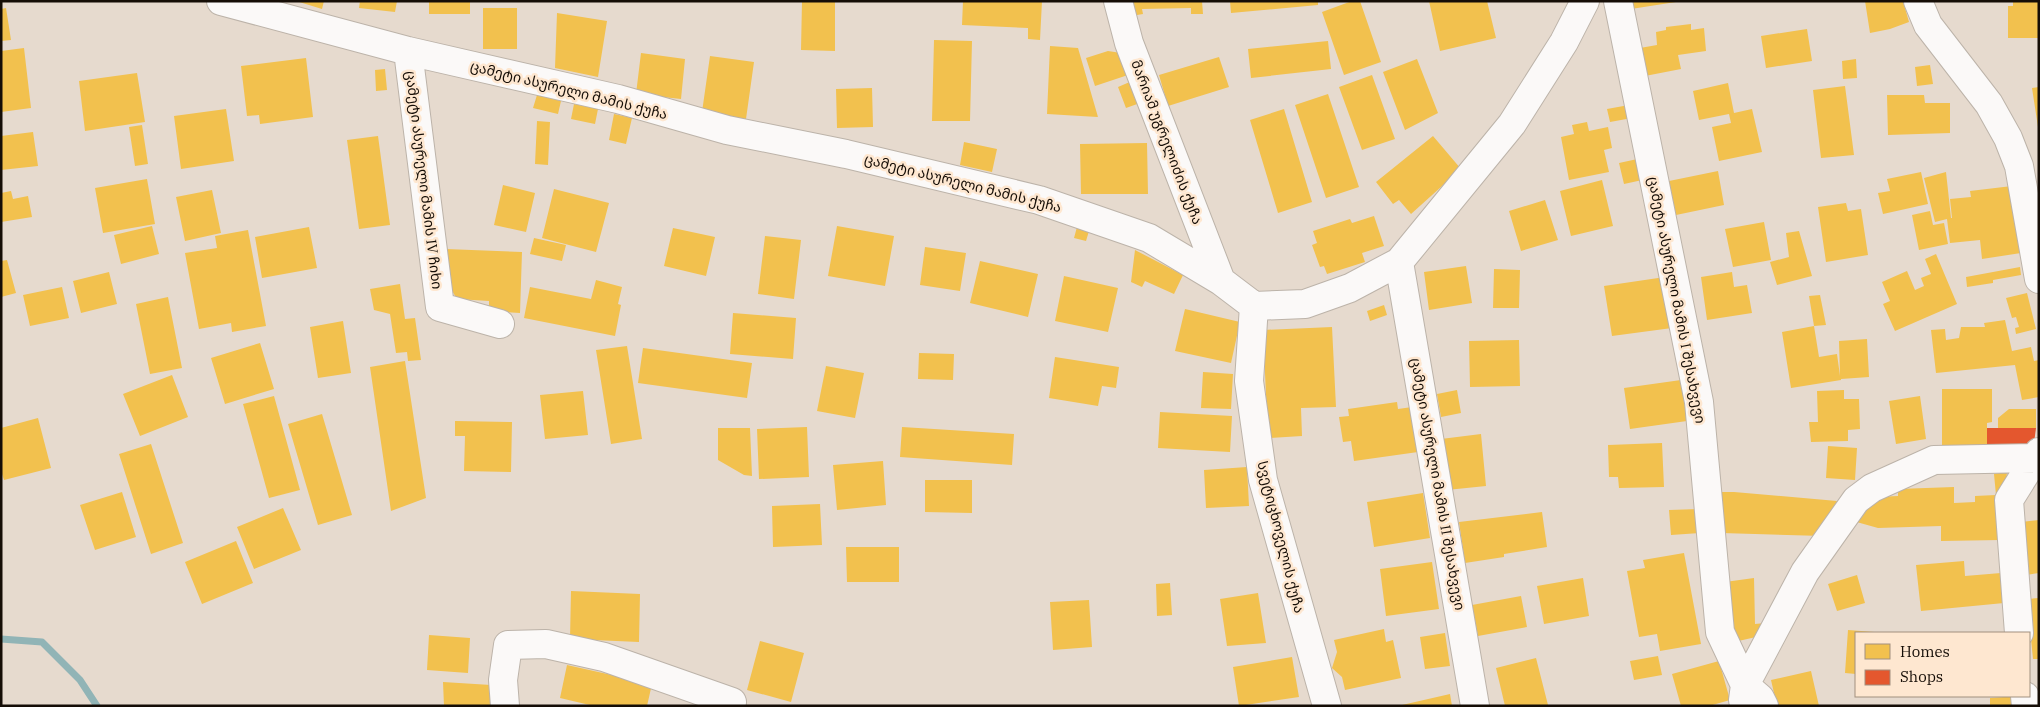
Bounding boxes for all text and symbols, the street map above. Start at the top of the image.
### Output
street label: ცამეტი ასურელი მამის ქუჩა [469,57,669,123]
street label: მარიამ უგრელიძის ქუჩა [1127,57,1207,227]
street label: ცამეტი ასურელი მამის IV ჩიხი [402,70,446,290]
street label: ცამეტი ასურელი მამის ქუჩა [863,150,1063,216]
street label: ცამეტი ასურელი მამის I შესახვევი [1644,175,1710,425]
street label: ცამეტი ასურელი მამის II შესახვევი [1407,356,1469,612]
street label: სვეტიცხოველის ქუჩა [1253,459,1309,615]
legend [1855,632,2030,697]
text: Homes [1900,642,1950,661]
text: Shops [1900,667,1943,686]

